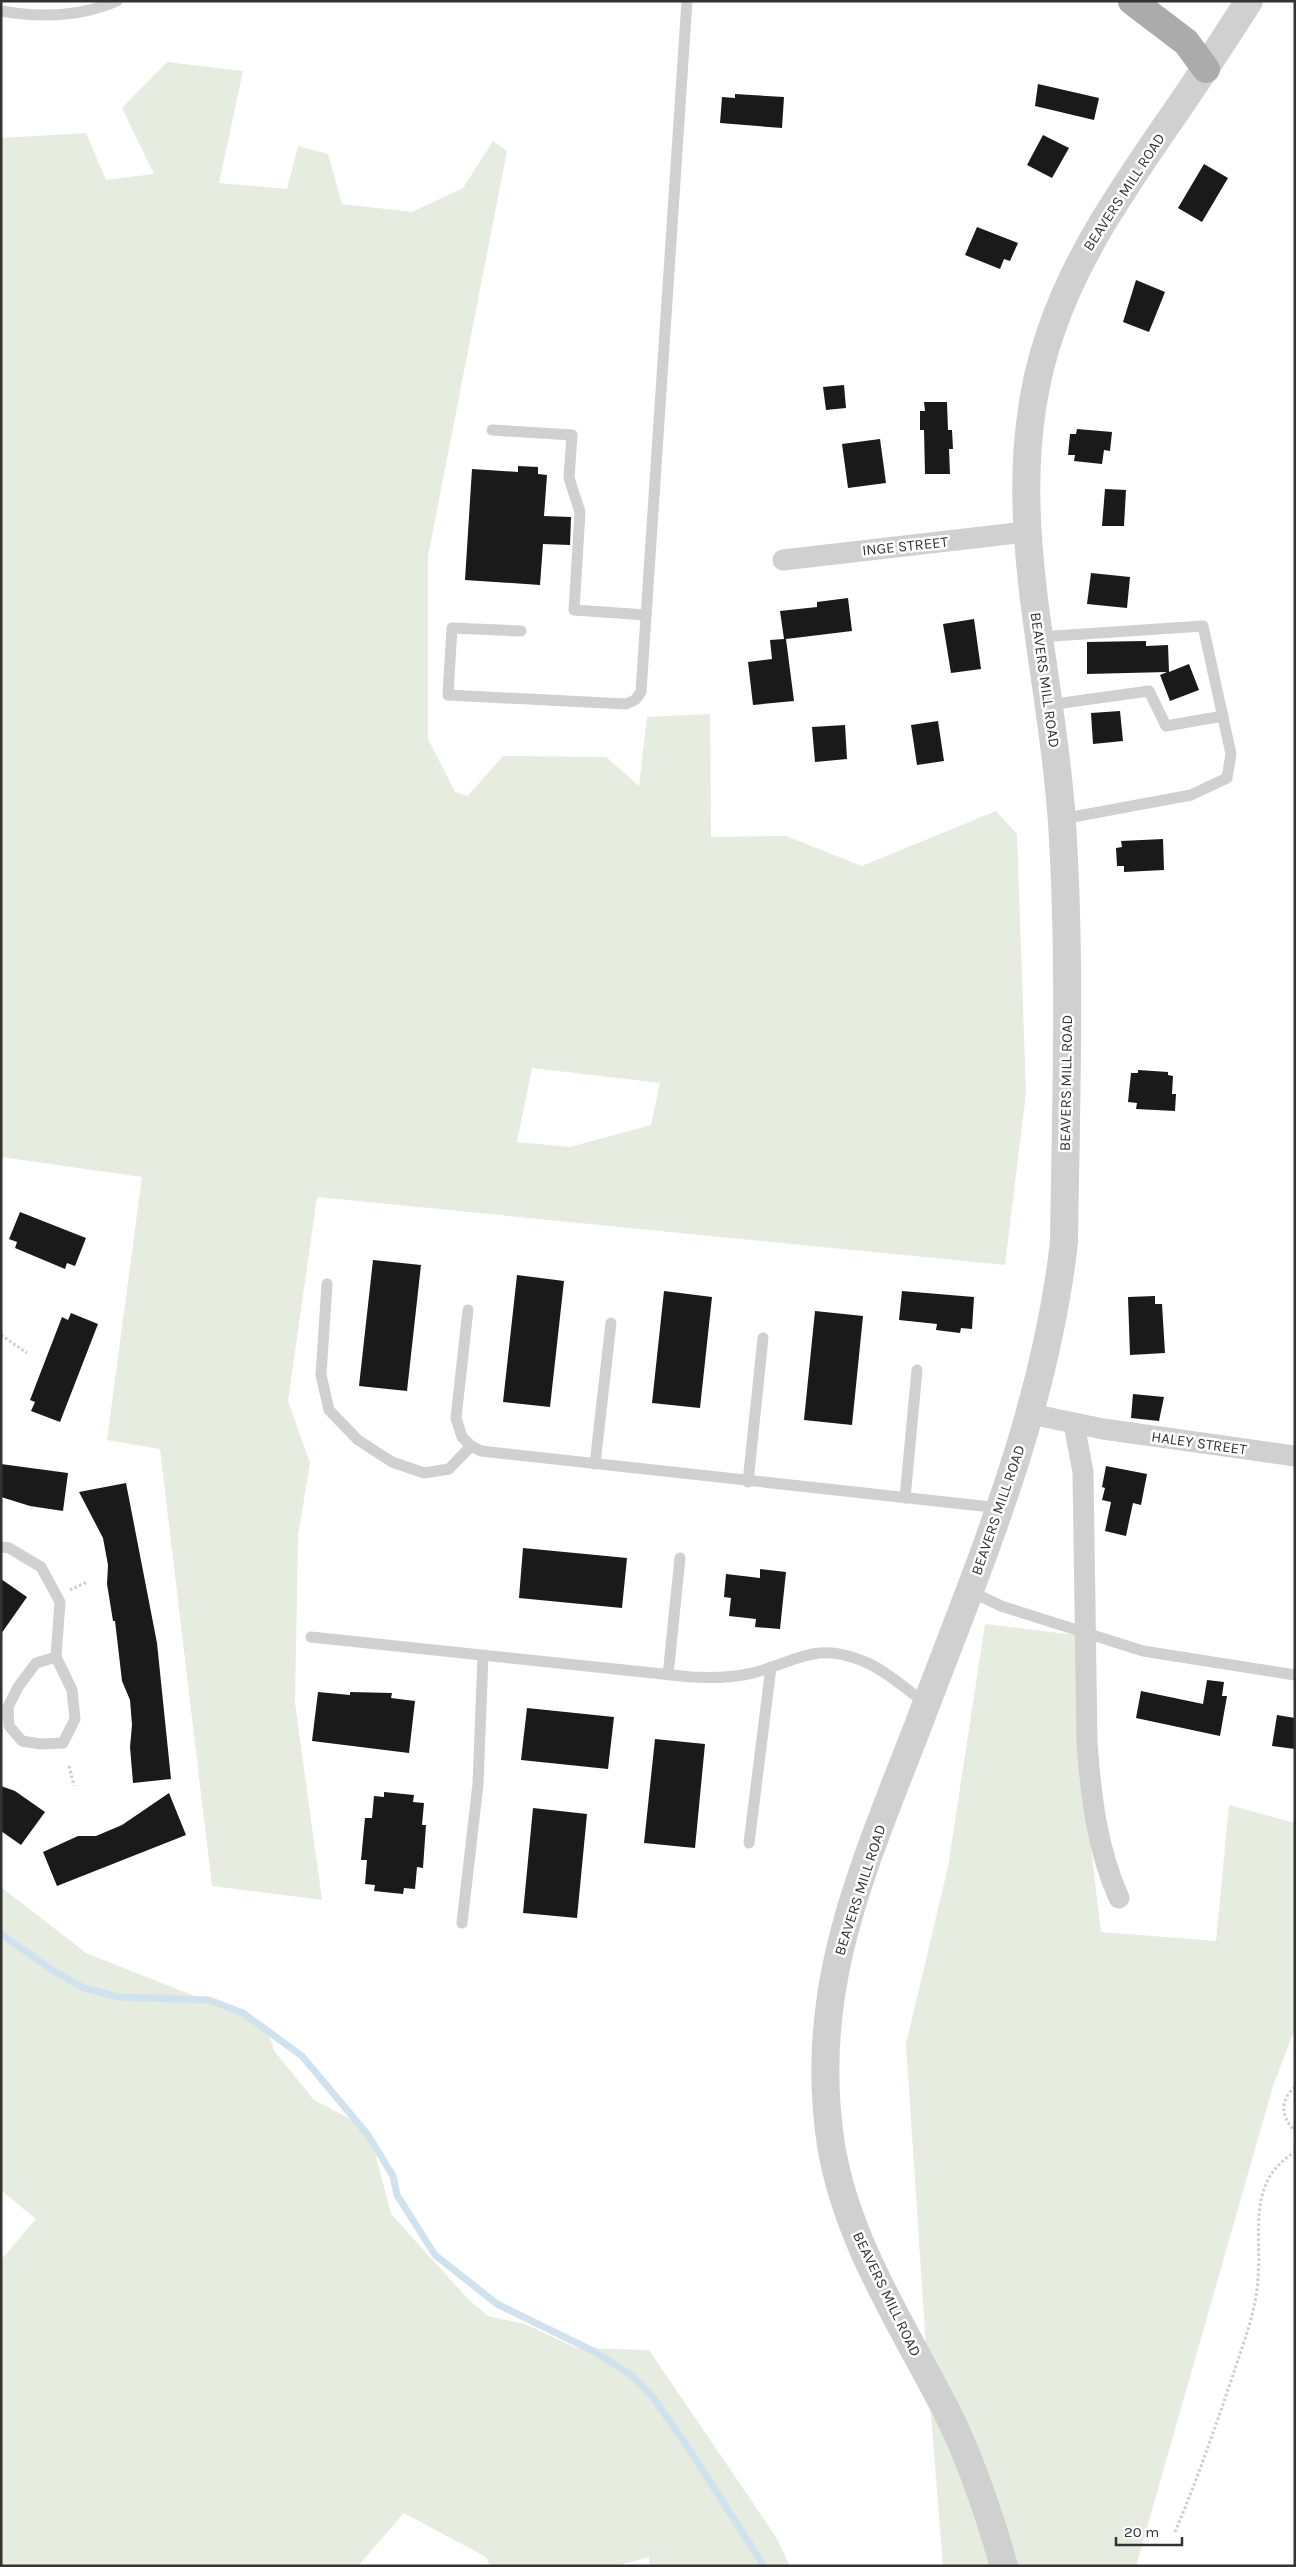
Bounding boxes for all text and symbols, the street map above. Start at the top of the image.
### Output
street label: BEAVERS MILL ROAD [1079,130,1169,254]
street label: INGE STREET [861,532,949,559]
street label: BEAVERS MILL ROAD [1027,611,1063,749]
street label: BEAVERS MILL ROAD [1056,1015,1076,1151]
street label: HALEY STREET [1150,1427,1248,1459]
street label: BEAVERS MILL ROAD [967,1443,1029,1577]
street label: BEAVERS MILL ROAD [830,1822,890,1958]
street label: BEAVERS MILL ROAD [849,2229,925,2359]
scale bar [1116,2514,1182,2546]
text: 20 m [1124,2523,1159,2541]

